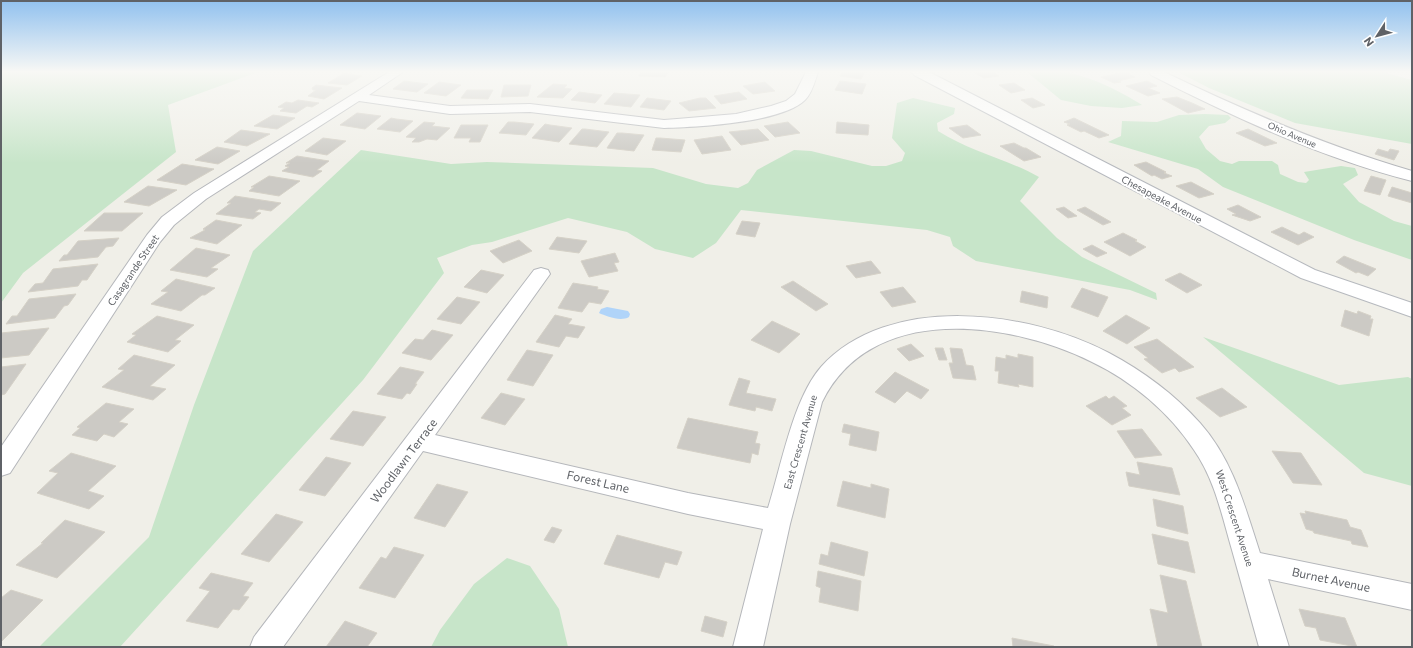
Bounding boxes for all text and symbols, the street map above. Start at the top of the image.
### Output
north arrow [1357,16,1397,56]
text: N [1361,35,1376,49]
street label: Ohio Avenue [1266,119,1318,150]
street label: Chesapeake Avenue [1120,173,1204,225]
street label: Casagrande Street [105,232,161,308]
street label: East Crescent Avenue [781,393,819,491]
street label: Woodlawn Terrace [367,416,439,505]
street label: Forest Lane [566,467,631,495]
street label: West Crescent Avenue [1214,468,1256,568]
street label: Burnet Avenue [1291,564,1372,594]

